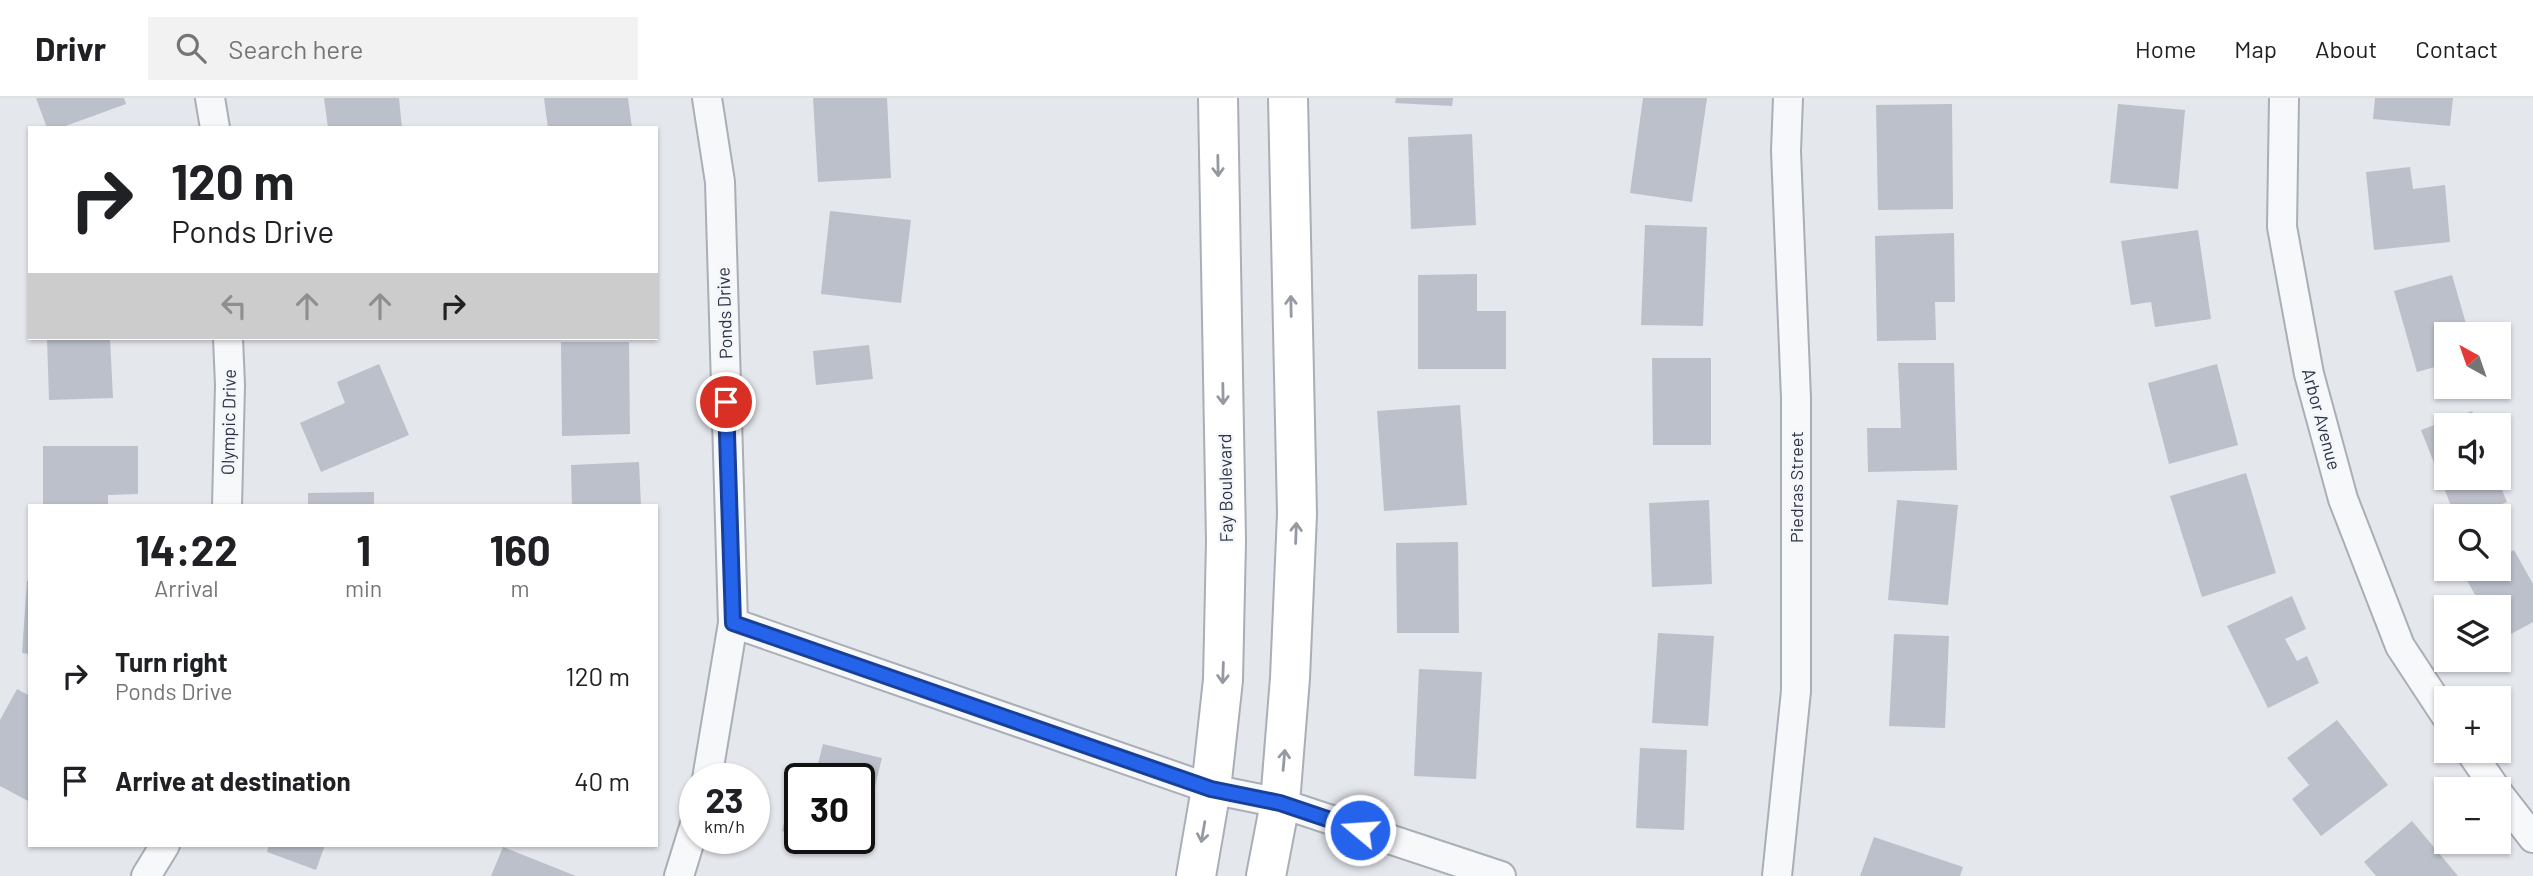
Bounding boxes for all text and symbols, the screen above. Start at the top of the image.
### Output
search box [148,17,638,80]
text: Drivr [35,28,106,68]
icon: search [172,29,210,67]
text: Search here [228,33,363,64]
text: Home [2135,34,2196,63]
text: Map [2234,34,2277,63]
text: About [2315,34,2377,63]
text: Contact [2415,34,2498,63]
text: 120 m [171,151,294,210]
icon: right [56,154,147,245]
one-way arrow [1211,154,1224,177]
text: Ponds Drive [171,211,334,249]
street label: Ponds Drive [711,267,737,359]
icon: left [215,287,253,325]
icon: ahead [288,287,326,325]
icon: ahead [361,287,399,325]
icon: right [434,287,472,325]
one-way arrow [1284,294,1298,317]
north arrow [2434,322,2511,399]
map controls [2434,322,2511,854]
street label: Arbor Avenue [2298,366,2346,472]
street label: Olympic Drive [216,369,240,475]
pin [696,372,756,432]
one-way arrow [1216,382,1230,405]
icon: arrive [707,383,745,421]
button: sound [2434,413,2511,490]
street label: Piedras Street [1785,431,1807,543]
street label: Fay Boulevard [1213,433,1237,543]
button: search [2434,504,2511,581]
one-way arrow [1290,522,1303,545]
text: 14:22 [135,524,238,574]
text: 1 [356,524,371,574]
text: 160 [489,524,551,574]
text: Arrival [154,574,219,602]
text: min [345,574,382,602]
text: m [511,574,530,602]
button: layers [2434,595,2511,672]
text: Turn right [115,646,228,677]
icon: right [56,657,94,695]
text: 120 m [566,660,630,691]
one-way arrow [1217,661,1230,684]
text: Ponds Drive [115,677,232,705]
button: + [2434,686,2511,763]
one-way arrow [1277,749,1290,772]
icon: arrive [56,762,94,800]
speed limit sign: 30 [784,763,875,854]
text: Arrive at destination [115,765,351,796]
text: 40 m [574,765,630,796]
button: − [2434,777,2511,854]
text: 23 [705,778,744,820]
position arrow [1323,793,1397,867]
text: km/h [704,815,745,837]
one-way arrow [1196,820,1209,843]

